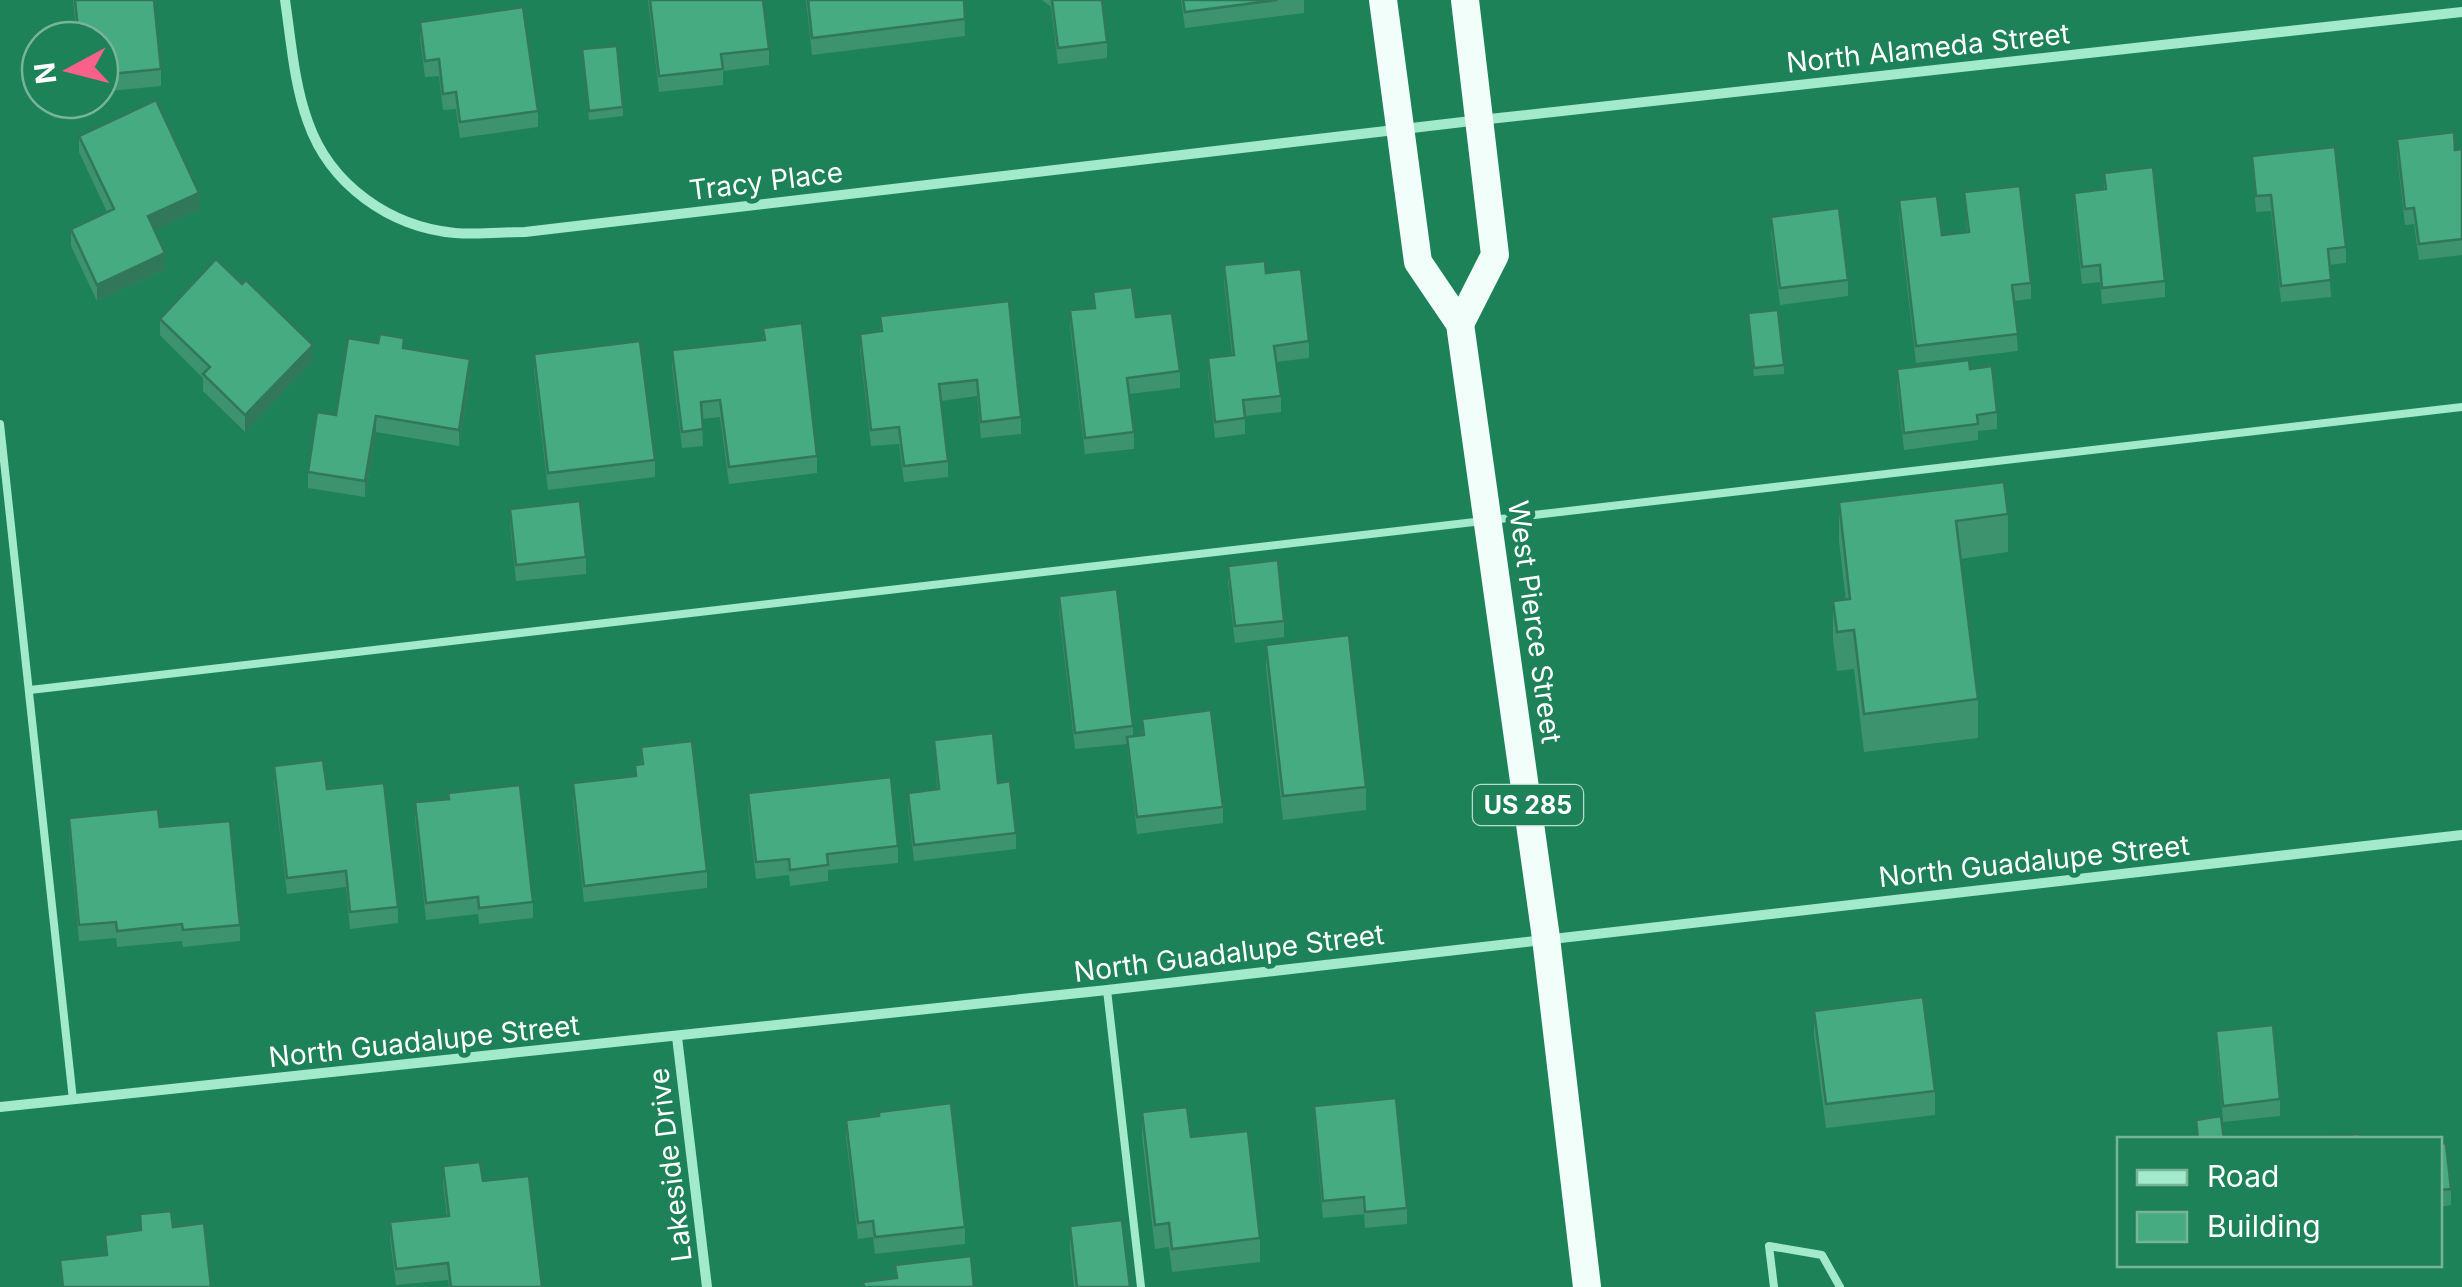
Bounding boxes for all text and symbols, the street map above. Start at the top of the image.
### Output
street label: North Alameda Street [1785,16,2071,80]
north arrow [20,20,120,120]
text: N [27,60,63,86]
street label: Tracy Place [687,155,845,207]
street label: West Pierce Street [1501,499,1569,745]
road number: US 285 [1473,785,1583,825]
street label: North Guadalupe Street [1877,828,2191,894]
street label: North Guadalupe Street [1072,917,1386,989]
street label: North Guadalupe Street [267,1008,581,1074]
street label: Lakeside Drive [641,1066,699,1264]
legend [2117,1137,2442,1267]
text: Road [2207,1158,2279,1194]
text: Building [2207,1208,2321,1244]

